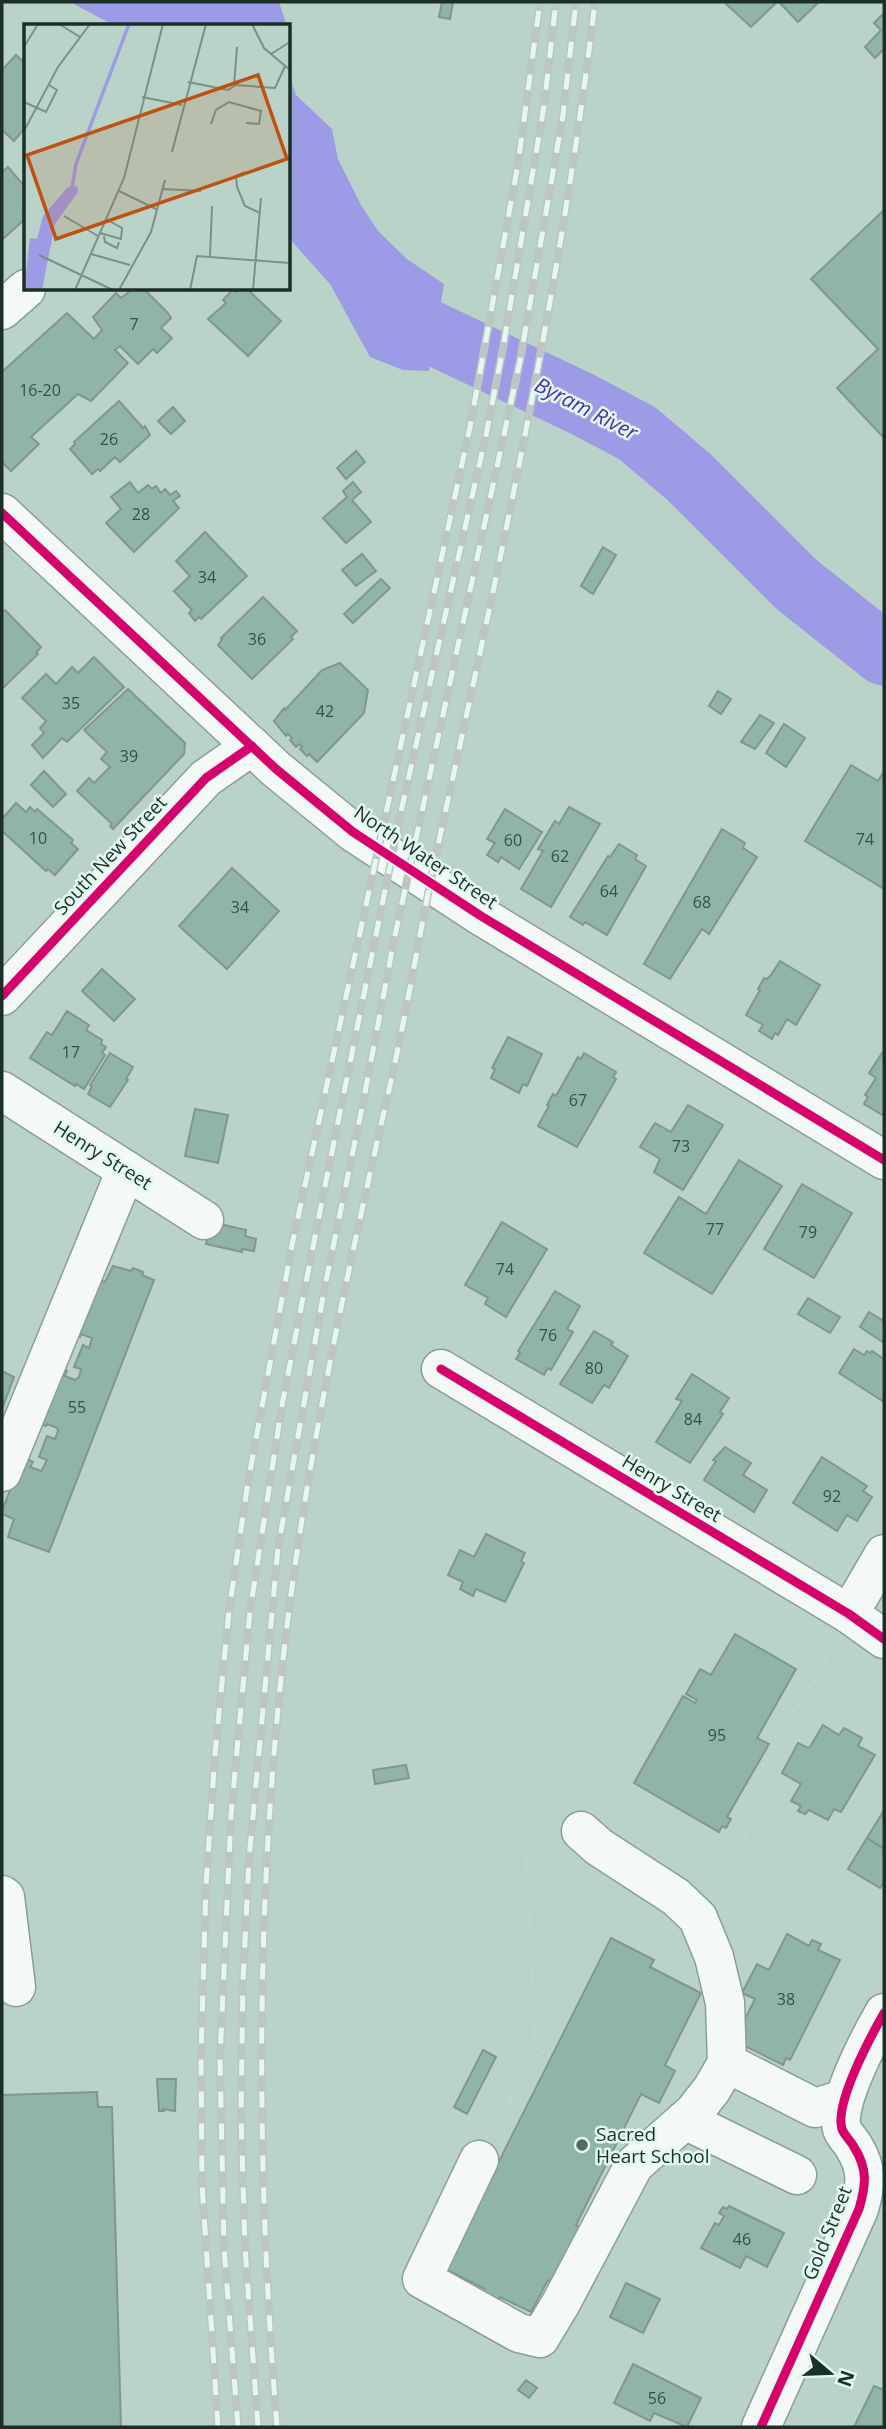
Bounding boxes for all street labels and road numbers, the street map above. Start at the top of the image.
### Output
street label: South New Street [48,789,172,920]
street label: North Water Street [349,799,503,915]
street label: Henry Street [49,1114,157,1196]
street label: Henry Street [617,1448,727,1528]
street label: Gold Street [796,2182,858,2284]

